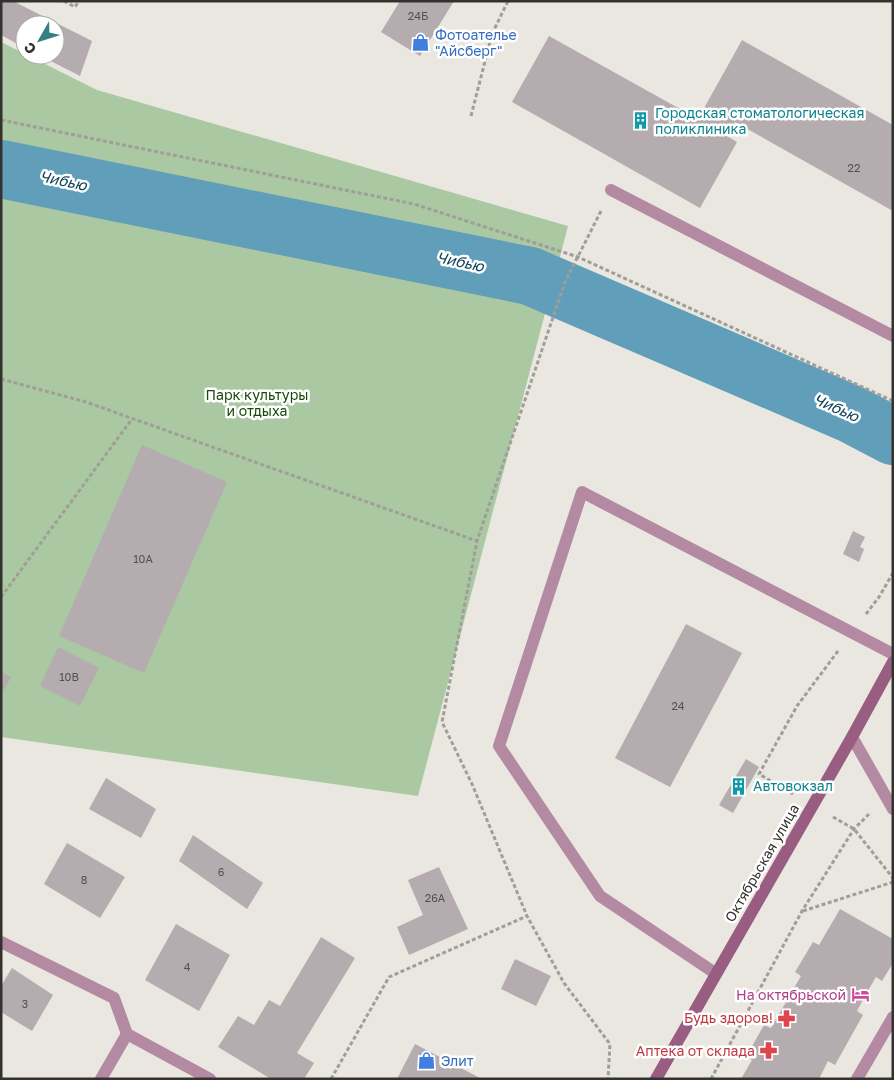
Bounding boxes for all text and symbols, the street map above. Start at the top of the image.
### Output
house number: 24Б [408,9,428,22]
north arrow [15,15,65,65]
place label: Фотоателье "Айсберг" [435,26,517,59]
shop icon: Фотоателье "Айсберг" [411,33,431,53]
text: С [20,39,39,58]
place label: Городская стоматологическая поликлиника [655,104,864,137]
building icon: Городская стоматологическая поликлиника [631,111,651,131]
house number: 22 [848,161,860,174]
water label: Чибью [38,166,90,194]
water label: Чибью [435,247,487,275]
park label: Парк культуры и отдыха [206,386,308,419]
water label: Чибью [811,389,863,426]
house number: 10А [133,552,153,565]
house number: 10В [59,670,79,683]
house number: 24 [671,699,685,712]
building icon: Автовокзал [729,776,749,796]
place label: Автовокзал [753,777,833,794]
street label: Октябрьская улица [721,801,802,925]
house number: 6 [218,865,225,878]
house number: 8 [81,873,88,886]
house number: 26А [425,891,446,904]
house number: 4 [184,960,191,973]
hotel icon: На октябрьской [850,985,870,1005]
place label: На октябрьской [736,986,846,1003]
house number: 3 [22,997,28,1010]
pharmacy icon: Будь здоров! [777,1008,797,1028]
place label: Будь здоров! [684,1009,773,1026]
pharmacy icon: Аптека от склада [759,1041,779,1061]
place label: Аптека от склада [636,1042,755,1059]
shop icon: Элит [417,1051,437,1071]
place label: Элит [441,1052,474,1069]

